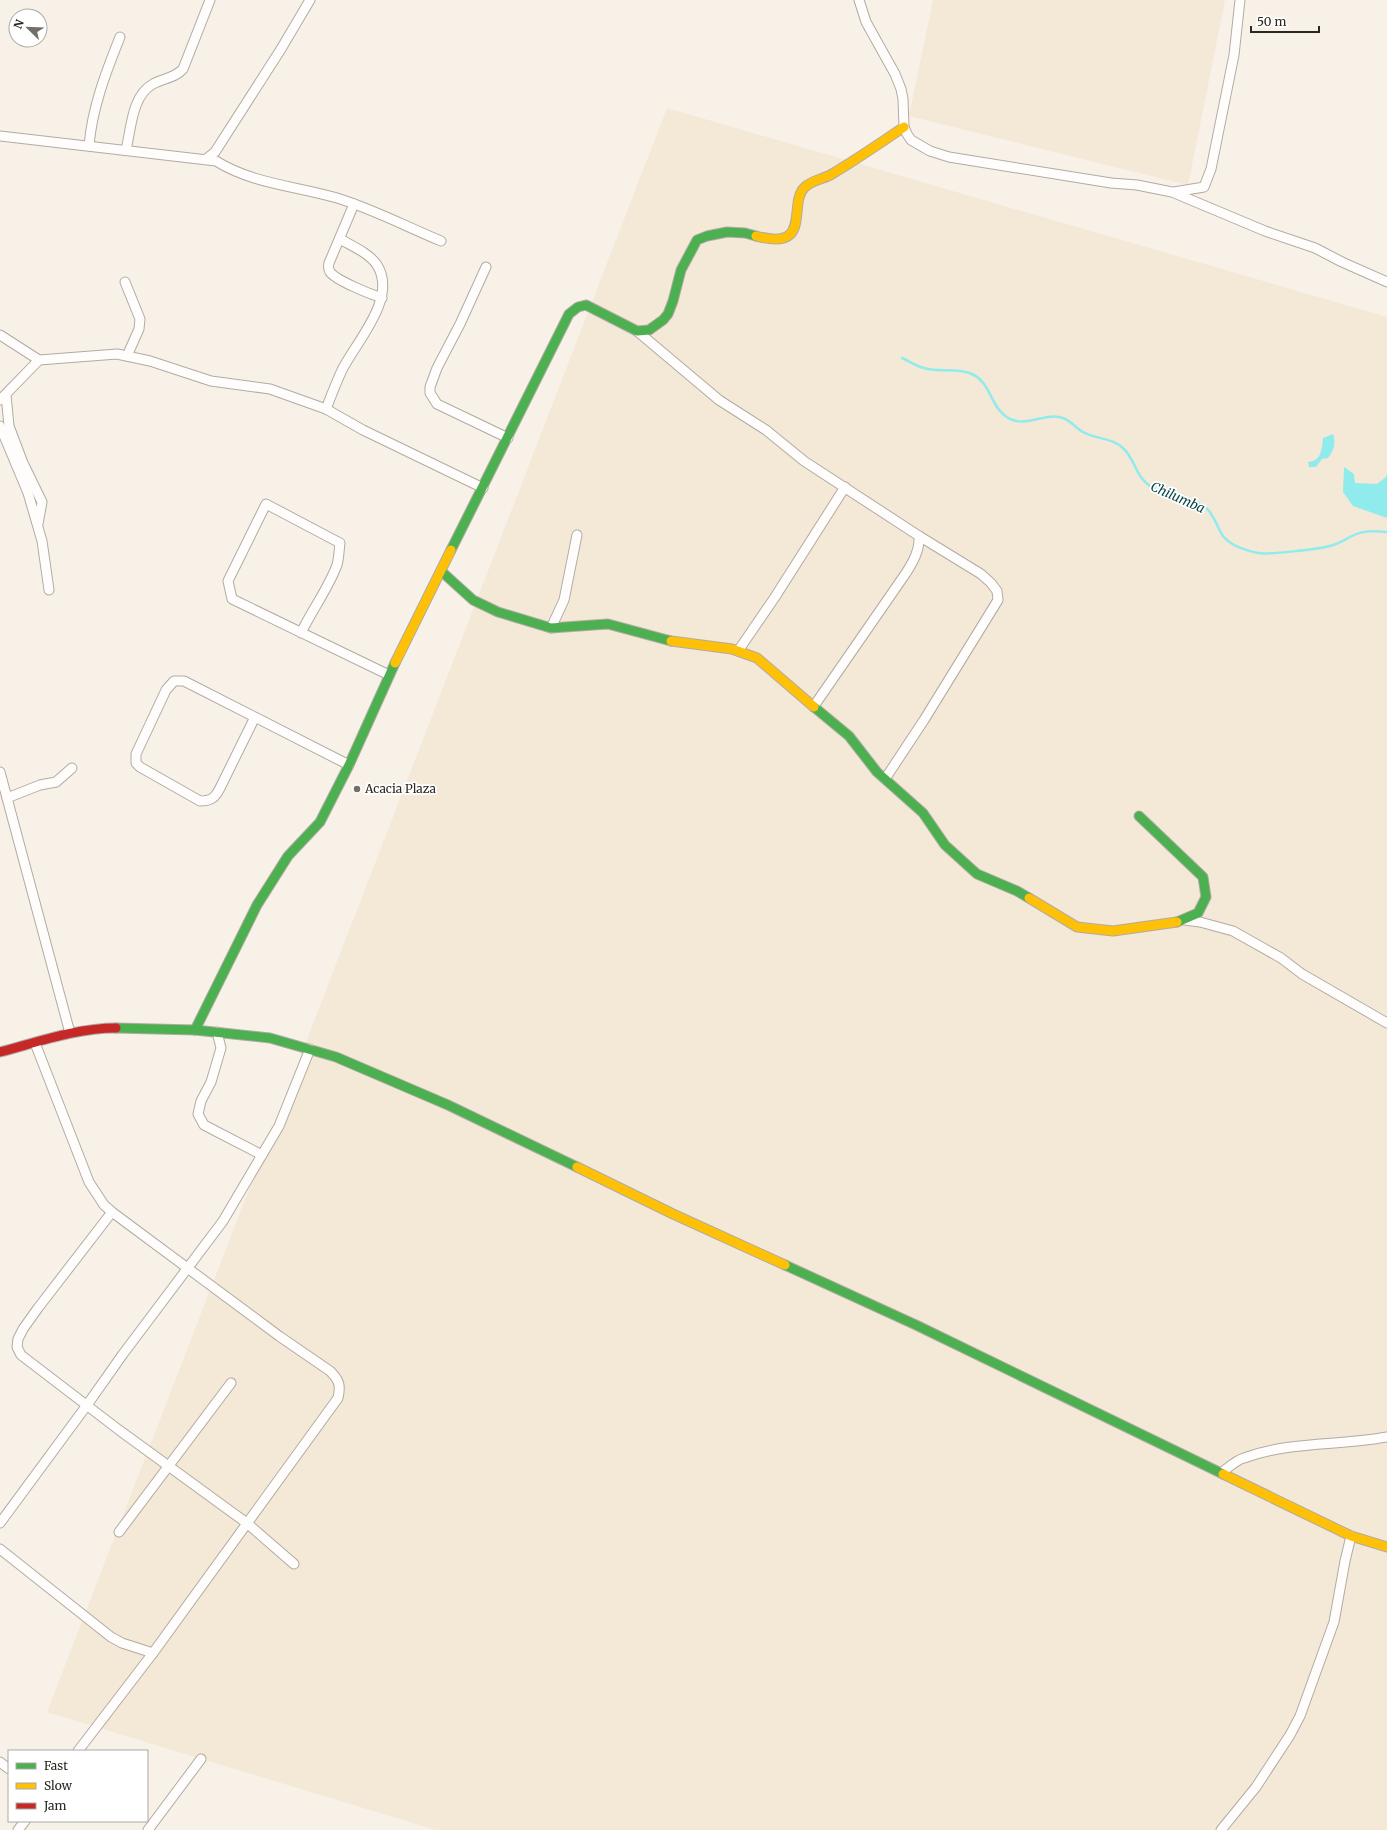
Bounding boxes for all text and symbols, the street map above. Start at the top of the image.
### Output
north arrow [8,8,48,48]
scale bar [1251,8,1319,34]
text: 50 m [1257,14,1286,29]
text: N [11,17,27,31]
water label: Chilumba [1148,478,1208,517]
place label: Acacia Plaza [364,781,437,796]
marker: Acacia Plaza [352,784,362,794]
legend [8,1750,148,1822]
text: Fast [44,1758,68,1773]
text: Slow [44,1778,73,1793]
text: Jam [43,1798,67,1813]

